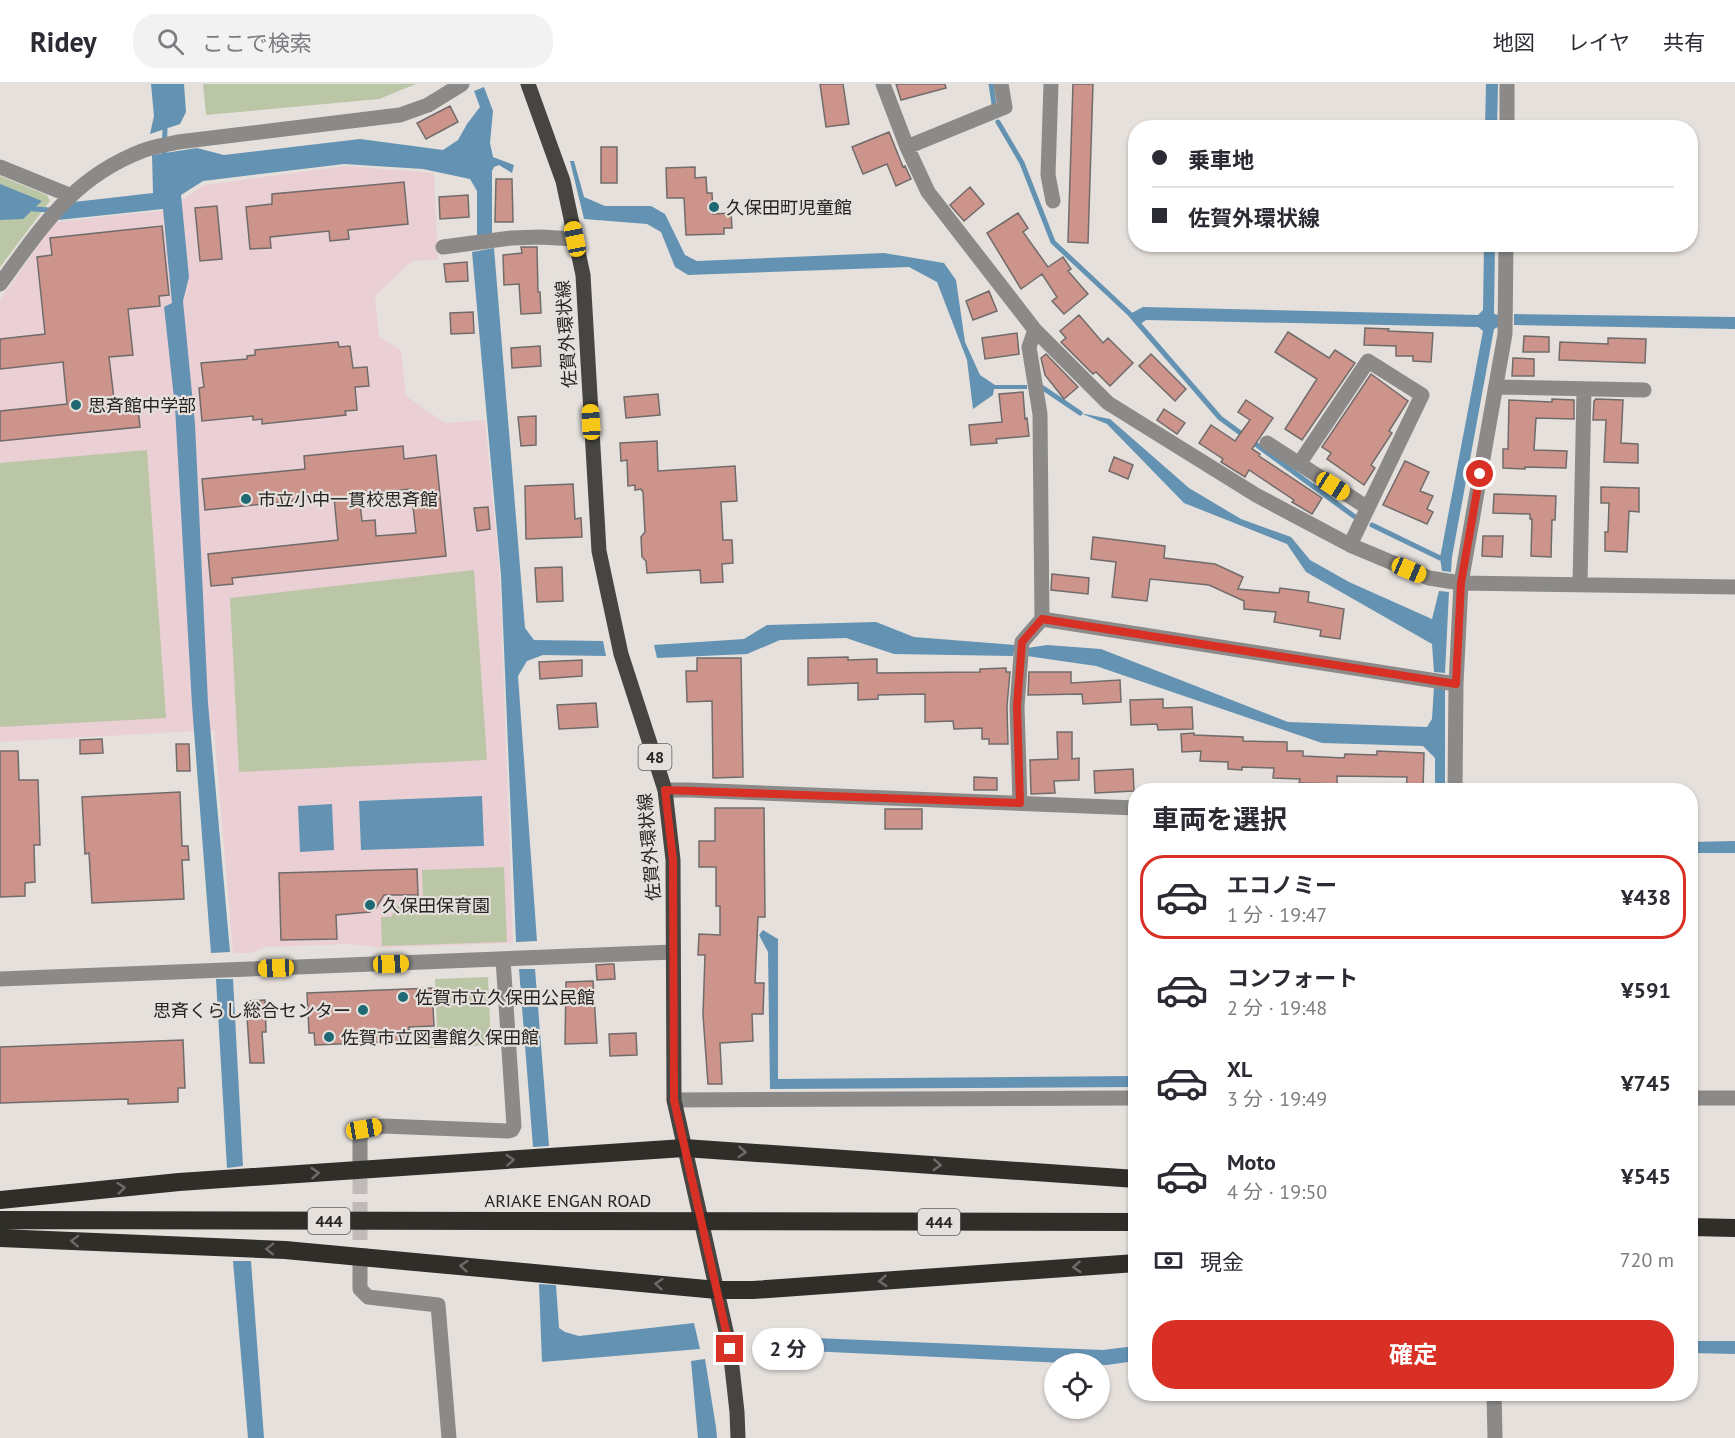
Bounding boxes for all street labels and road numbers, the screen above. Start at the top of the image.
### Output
street label: 佐賀外環状線 [551,279,581,389]
road number: 48 [638,744,672,770]
street label: 佐賀外環状線 [633,792,665,902]
street label: ARIAKE ENGAN ROAD [485,1189,651,1212]
road number: 444 [308,1208,350,1234]
road number: 444 [918,1209,960,1235]

